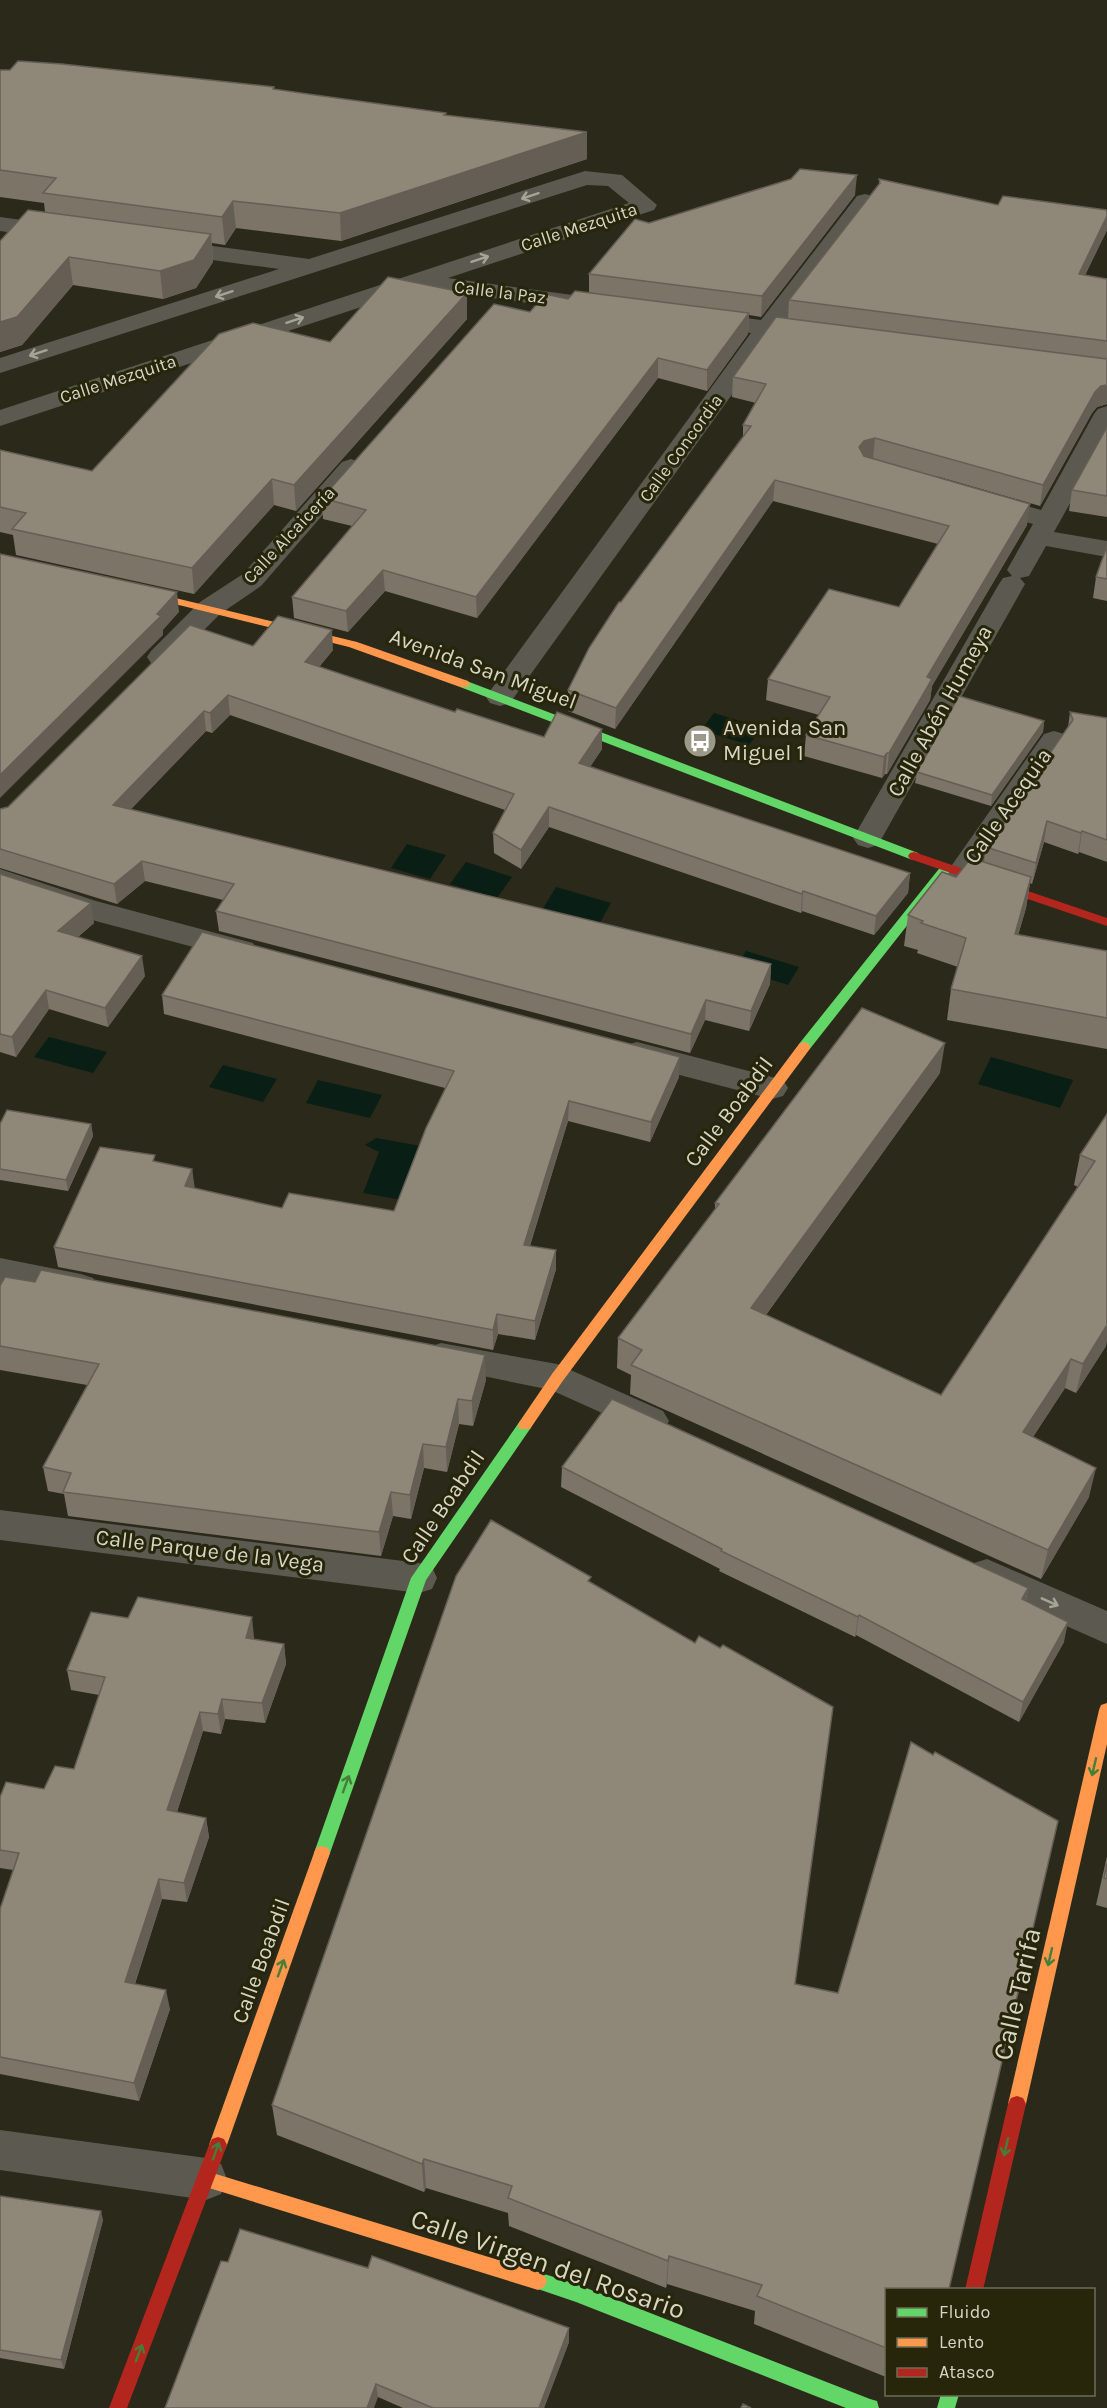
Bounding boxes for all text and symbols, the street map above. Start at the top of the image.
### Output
one-way arrow [521,191,540,202]
street label: Calle Mezquita [518,198,640,256]
one-way arrow [470,253,489,264]
street label: Calle la Paz [453,275,547,309]
one-way arrow [215,289,234,300]
one-way arrow [285,314,304,325]
one-way arrow [29,349,48,360]
street label: Calle Mezquita [57,350,179,408]
street label: Calle Concordia [635,390,727,506]
street label: Calle Alcaicería [238,482,340,588]
street label: Calle Abén Humeya [882,621,998,801]
street label: Avenida San Miguel [386,623,580,715]
place label: Avenida San Miguel 1 [723,715,846,766]
bus stop icon: Avenida San Miguel 1 [682,723,718,759]
street label: Calle Acequia [959,743,1057,869]
street label: Calle Boabdil [679,1052,779,1172]
street label: Calle Boabdil [396,1445,490,1569]
street label: Calle Parque de la Vega [94,1524,326,1578]
one-way arrow [1040,1597,1058,1608]
one-way arrow [1088,1757,1099,1776]
one-way arrow [342,1775,353,1794]
street label: Calle Boabdil [226,1895,296,2027]
street label: Calle Tarifa [986,1925,1048,2063]
one-way arrow [1044,1947,1056,1966]
one-way arrow [276,1959,287,1978]
one-way arrow [1000,2137,1012,2156]
one-way arrow [211,2143,222,2161]
street label: Calle Virgen del Rosario [407,2202,689,2326]
legend [885,2288,1095,2396]
text: Fluido [939,2301,990,2323]
text: Lento [939,2331,984,2353]
one-way arrow [134,2345,145,2363]
text: Atasco [939,2361,995,2383]

